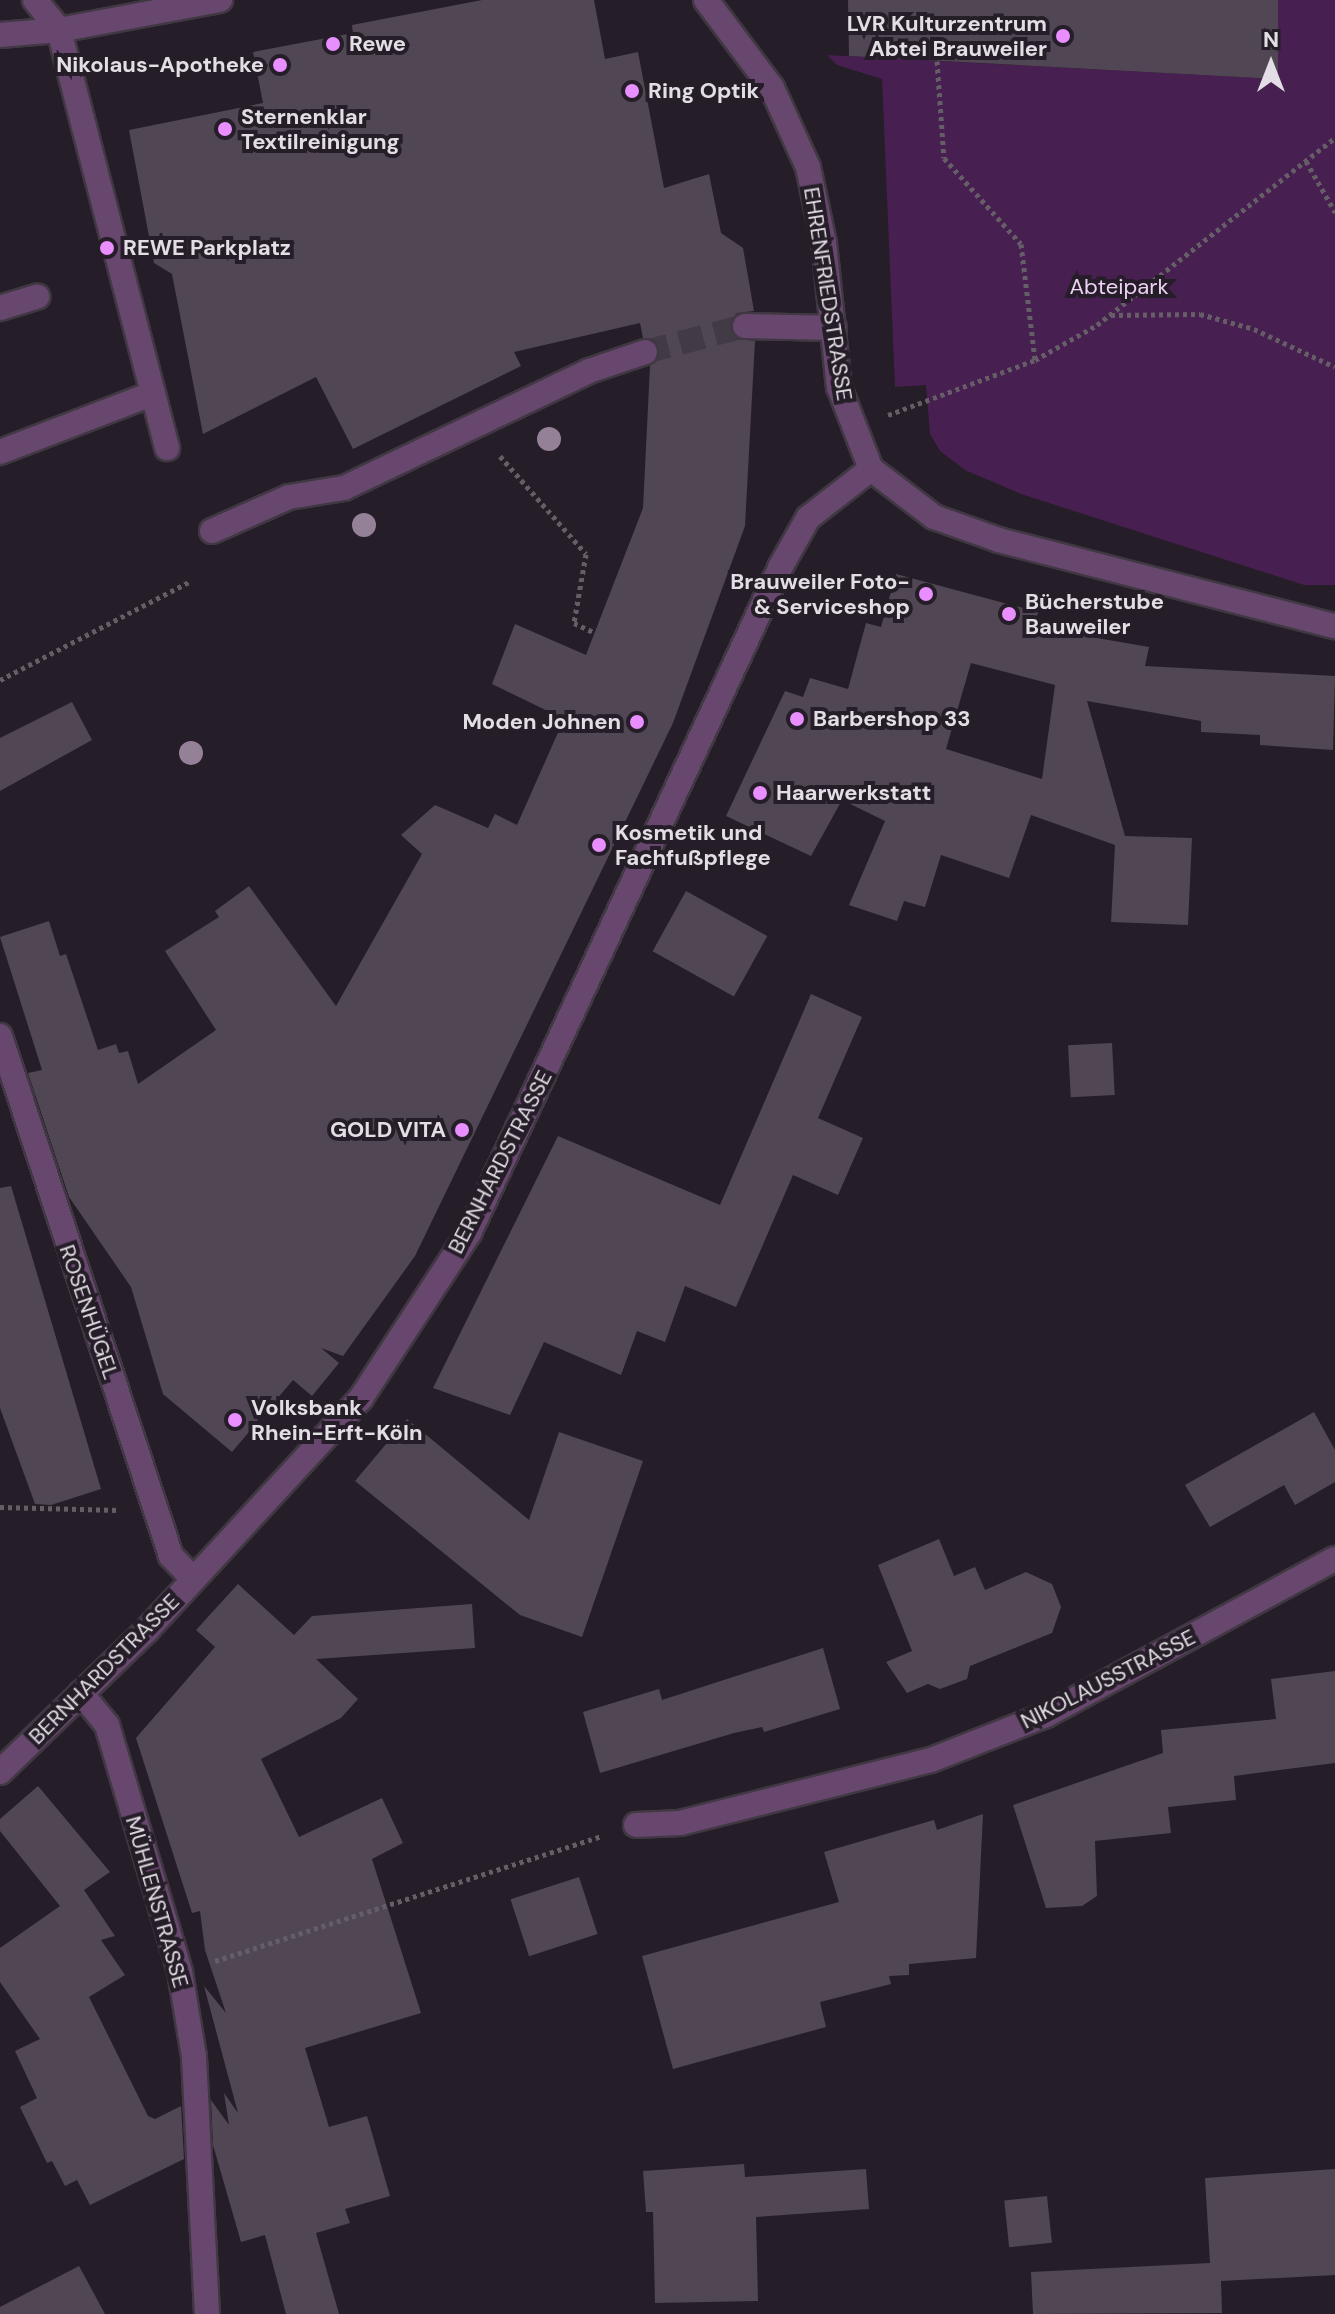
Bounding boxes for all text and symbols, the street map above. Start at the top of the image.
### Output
place label: LVR Kulturzentrum Abtei Brauweiler [847,10,1047,62]
north arrow [1231,24,1311,104]
text: N [1263,25,1279,54]
marker: LVR Kulturzentrum Abtei Brauweiler [1054,27,1072,45]
place label: Rewe [349,31,406,57]
marker: Rewe [324,35,342,53]
place label: Nikolaus-Apotheke [56,52,264,78]
marker: Nikolaus-Apotheke [271,56,289,74]
place label: Ring Optik [648,78,759,104]
marker: Ring Optik [623,82,641,100]
place label: Sternenklar Textilreinigung [241,103,400,154]
marker: Sternenklar Textilreinigung [216,120,234,138]
street label: EHRENFRIEDSTRASSE [798,185,858,403]
place label: REWE Parkplatz [123,235,291,261]
marker: REWE Parkplatz [98,239,116,257]
park label: Abteipark [1070,274,1168,300]
place label: Brauweiler Foto- & Serviceshop [730,568,910,620]
marker: Brauweiler Foto- & Serviceshop [917,585,935,603]
place label: Bücherstube Bauweiler [1025,588,1164,640]
marker: Bücherstube Bauweiler [1000,605,1018,623]
place label: Barbershop 33 [813,706,970,732]
place label: Moden Johnen [462,709,621,735]
marker: Barbershop 33 [788,710,806,728]
marker: Moden Johnen [628,713,646,731]
place label: Haarwerkstatt [776,780,931,806]
marker: Haarwerkstatt [751,784,769,802]
place label: Kosmetik und Fachfußpflege [615,819,771,870]
marker: Kosmetik und Fachfußpflege [590,836,608,854]
street label: BERNHARDSTRASSE [442,1066,558,1258]
place label: GOLD VITA [330,1117,446,1143]
marker: GOLD VITA [453,1121,471,1139]
street label: ROSENHÜGEL [54,1241,124,1383]
place label: Volksbank Rhein-Erft-Köln [251,1394,422,1446]
marker: Volksbank Rhein-Erft-Köln [226,1411,244,1429]
street label: BERNHARDSTRASSE [23,1588,185,1750]
street label: NIKOLAUSSTRASSE [1016,1624,1200,1734]
street label: MÜHLENSTRASSE [120,1813,194,1991]

